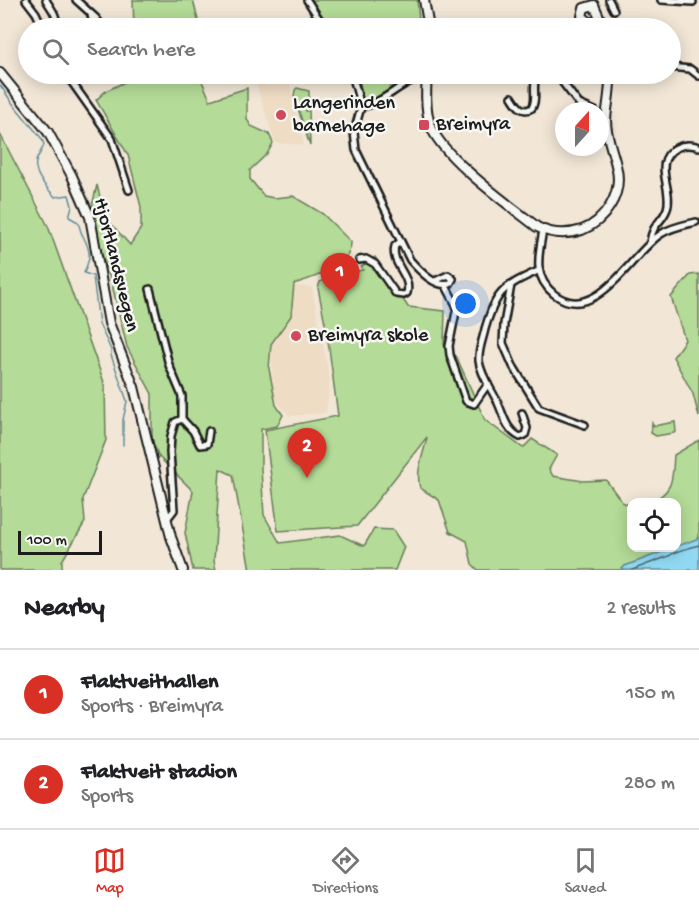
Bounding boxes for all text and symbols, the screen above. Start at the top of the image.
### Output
search box [18,18,681,84]
icon: search [39,35,72,68]
text: Search here [87,38,195,64]
place label: Langerinden barnehage [293,93,396,139]
north arrow [555,102,609,156]
marker: Langerinden barnehage [274,108,288,122]
place label: Breimyra [435,114,511,137]
marker: Breimyra [417,118,431,132]
street label: Hjortlandsvegen [87,196,143,335]
pin: 1 [320,254,360,303]
your location [451,289,480,318]
place label: Breimyra skole [307,325,429,348]
marker: Breimyra skole [289,329,303,343]
pin: 2 [288,428,326,478]
map controls [627,498,681,552]
button: locate [627,498,681,552]
scale bar [18,528,102,556]
text: 100 m [27,532,67,551]
text: Nearby [24,594,105,625]
text: 2 results [606,598,675,621]
text: Flaktveithallen [81,670,218,696]
text: 1 [39,683,48,706]
text: 150 m [626,683,675,706]
text: Sports · Breimyra [81,696,223,719]
text: Flaktveit stadion [81,760,237,786]
text: 2 [39,773,48,796]
text: 280 m [624,773,675,796]
text: Sports [81,786,133,809]
tab: Map [93,844,126,899]
tab: Directions [313,844,378,899]
tab: Saved [565,844,606,899]

